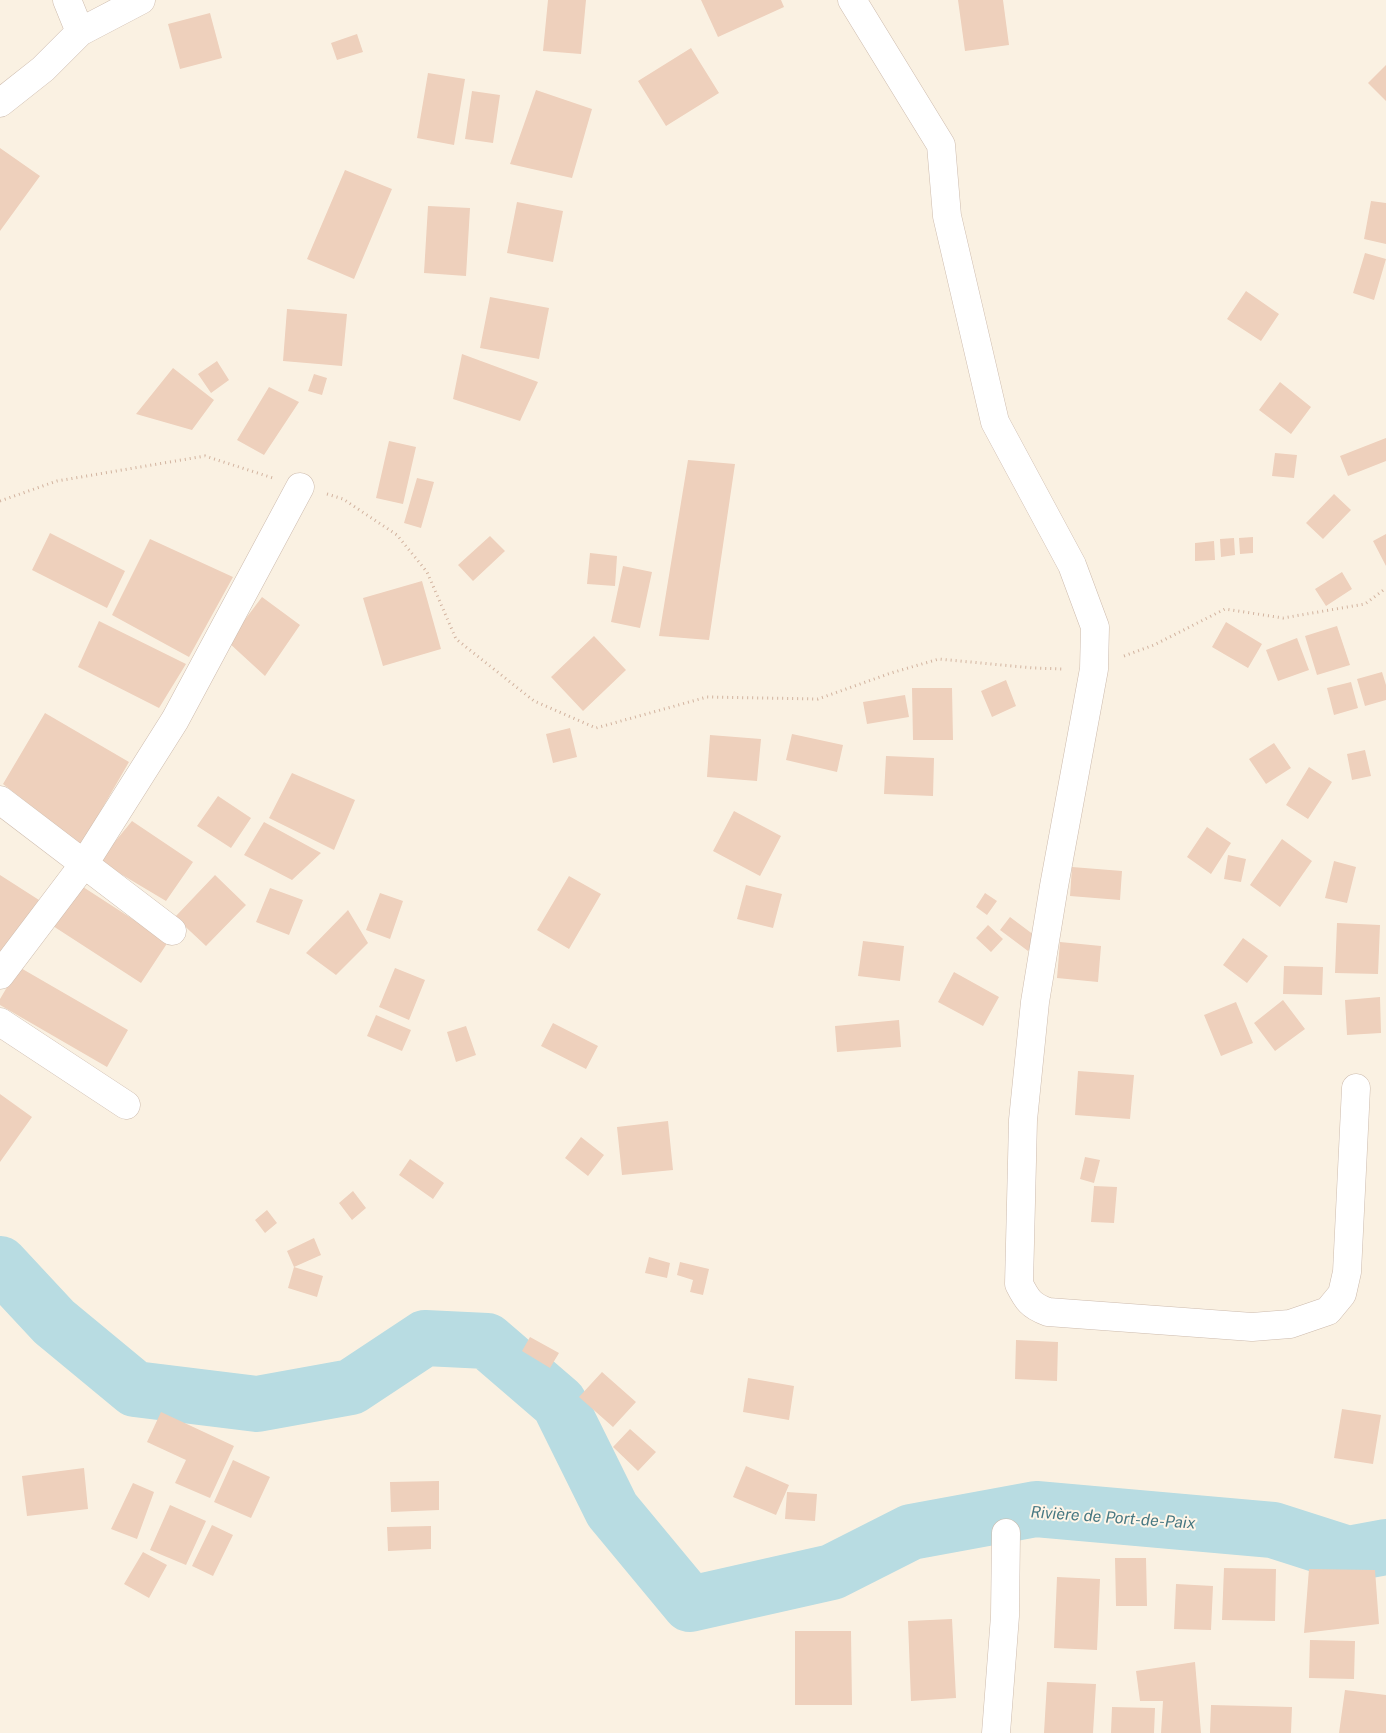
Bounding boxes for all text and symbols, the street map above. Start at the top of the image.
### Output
water label: Rivière de Port-de-Paix [1030,1503,1196,1533]

